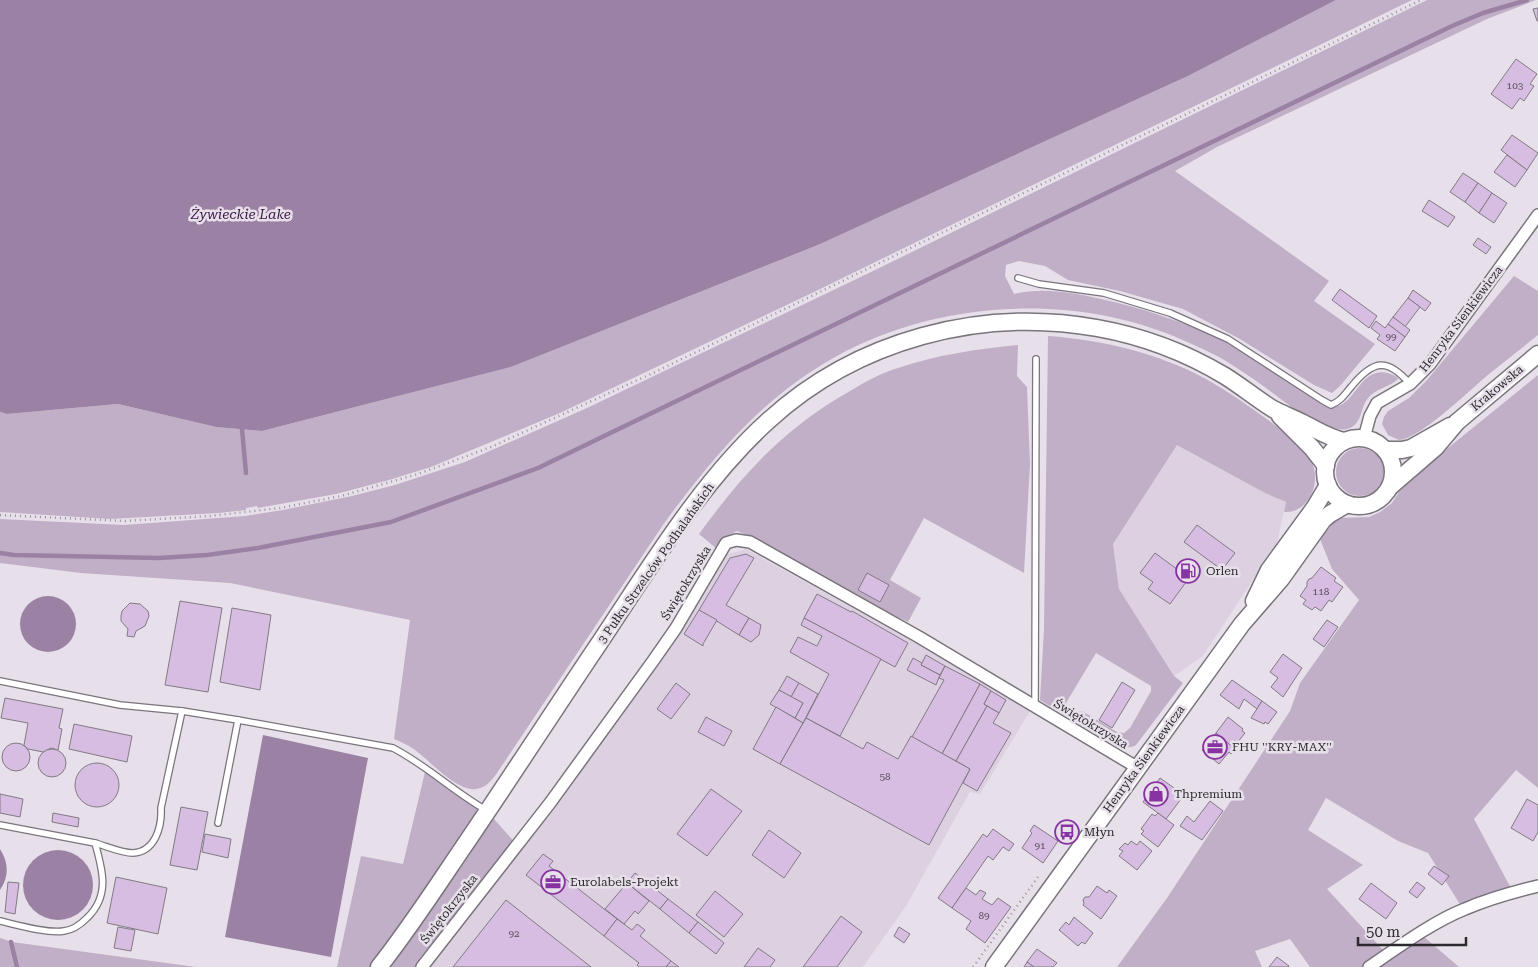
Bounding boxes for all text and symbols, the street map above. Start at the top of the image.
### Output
house number: 103 [1507,80,1524,91]
water label: Żywieckie Lake [190,206,291,222]
street label: Henryka Sienkiewicza [1417,263,1506,375]
house number: 99 [1385,331,1397,342]
street label: Krakowska [1468,362,1526,414]
street label: 3 Pułku Strzelców Podhalańskich [595,480,717,646]
street label: Świętokrzyska [658,543,714,623]
fuel station icon: Orlen [1175,558,1201,584]
place label: Orlen [1206,564,1239,578]
house number: 118 [1313,586,1330,597]
street label: Świętokrzyska [1051,696,1131,752]
street label: Henryka Sienkiewicza [1100,702,1188,815]
office icon: FHU ''KRY-MAX'' [1202,734,1228,760]
place label: FHU ''KRY-MAX'' [1232,740,1332,754]
house number: 58 [879,771,891,782]
shop icon: Thpremium [1143,781,1169,807]
place label: Thpremium [1174,787,1242,801]
bus stop icon: Młyn [1054,819,1080,845]
place label: Młyn [1084,825,1115,839]
house number: 91 [1034,840,1046,851]
office icon: Eurolabels-Projekt [540,869,566,895]
street label: Świętokrzyska [418,871,481,946]
place label: Eurolabels-Projekt [570,875,679,889]
house number: 89 [978,910,990,921]
scale bar [1358,914,1466,946]
text: 50 m [1366,923,1401,941]
house number: 92 [508,928,520,939]

